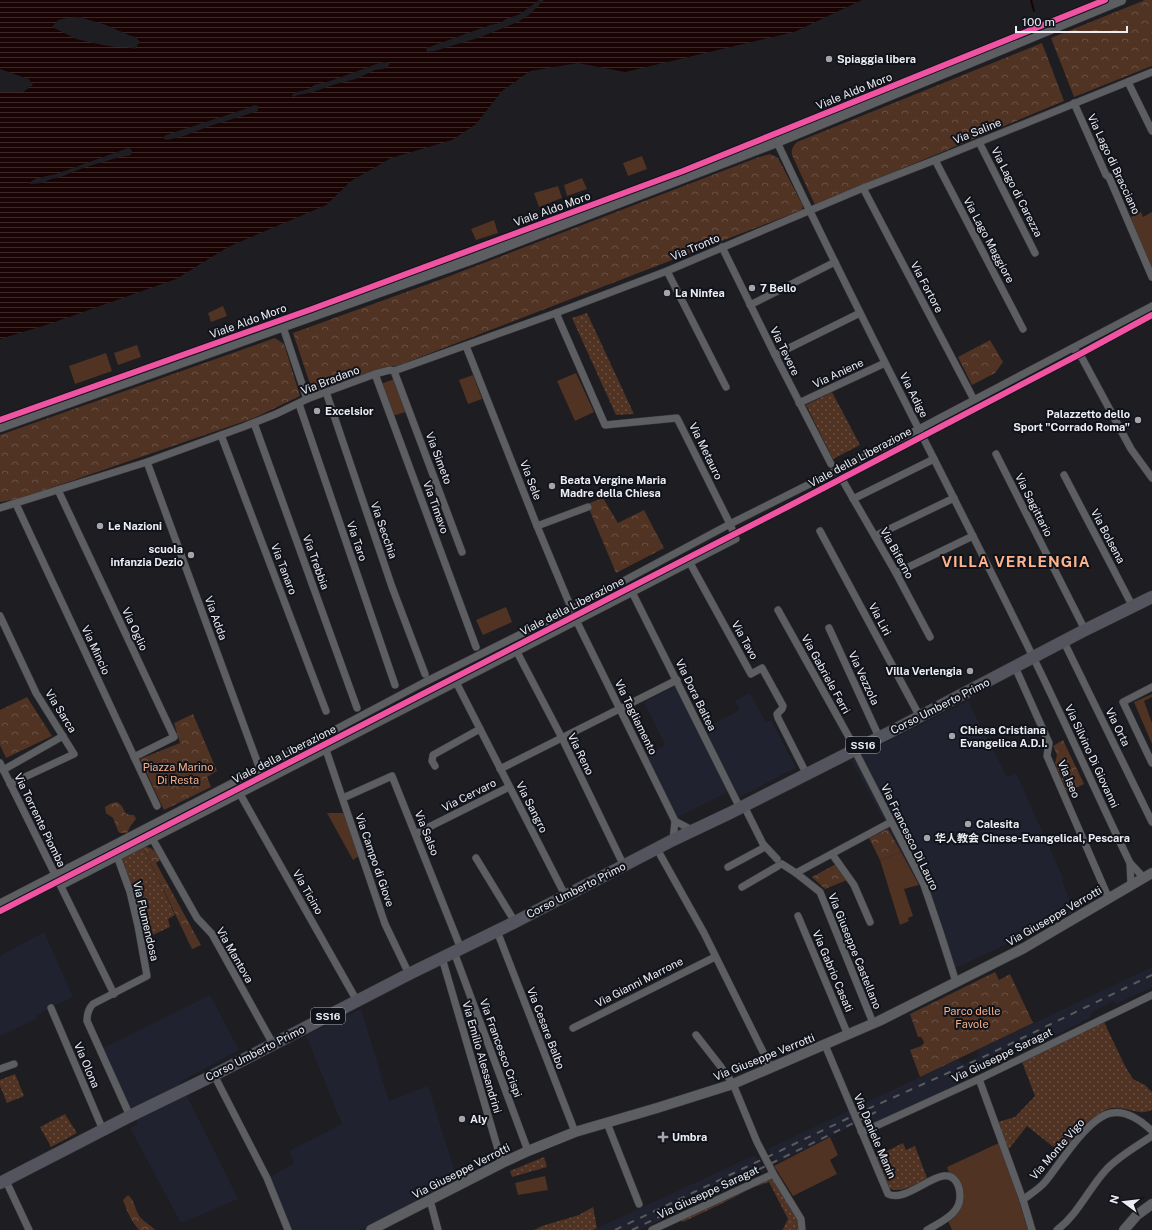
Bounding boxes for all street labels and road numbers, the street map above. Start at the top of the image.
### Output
street label: Viale Aldo Moro [814,70,894,112]
street label: Via Lago di Bracciano [1085,112,1143,216]
street label: Via Saline [951,116,1003,146]
street label: Via Lago di Carezza [989,145,1045,239]
street label: Viale Aldo Moro [512,190,592,228]
street label: Via Lago Maggiore [961,195,1017,285]
street label: Via Tronto [669,231,721,263]
street label: Via Fortore [908,259,946,315]
street label: Viale Aldo Moro [208,302,288,340]
street label: Via Tevere [768,325,802,377]
street label: Via Aniene [811,356,865,390]
street label: Via Bradano [299,363,361,397]
street label: Via Adige [898,371,930,419]
street label: Via Metauro [687,421,725,481]
street label: Viale della Liberazione [806,425,914,489]
street label: Via Simeto [424,430,454,486]
street label: Via Sele [518,458,544,502]
street label: Via Sagittario [1013,471,1055,539]
street label: Via Timavo [421,479,451,535]
street label: Via Secchia [369,500,399,560]
street label: Via Bolsena [1089,507,1127,565]
street label: Via Taro [345,520,369,562]
street label: Via Biferno [878,525,916,581]
street label: Via Trebbia [301,533,331,591]
street label: Via Tanaro [269,542,299,596]
street label: Viale della Liberazione [518,575,626,637]
street label: Via Adda [203,594,229,642]
street label: Via Liri [866,601,894,637]
street label: Via Oglio [120,606,150,652]
street label: Via Tavo [729,619,761,661]
street label: Via Mincio [79,624,113,676]
street label: Via Gabriele Ferri [799,632,853,716]
street label: Via Vezzola [846,649,882,707]
street label: Via Dora Baltea [673,657,719,733]
street label: Corso Umberto Primo [889,676,991,736]
street label: Via Tagliamento [613,678,659,756]
street label: Via Sarca [43,687,79,735]
street label: Via Silvino Di Giovanni [1063,702,1121,810]
street label: Via Orta [1104,706,1132,748]
street label: Viale della Liberazione [230,723,338,785]
street label: Via Reno [566,731,596,777]
road number: SS16 [846,737,880,753]
street label: Via Iseo [1056,758,1082,800]
street label: Via Torrente Piomba [12,771,68,869]
street label: Via Cervaro [440,776,498,814]
street label: Via Sangro [514,779,550,835]
street label: Via Francesco Di Lauro [879,782,941,892]
street label: Via Salso [413,809,441,857]
street label: Via Campo di Giove [353,812,397,908]
street label: Corso Umberto Primo [525,860,627,920]
street label: Via Ticino [290,868,326,916]
street label: Via Flumendosa [131,880,161,962]
street label: Via Giuseppe Verrotti [1004,884,1104,948]
street label: Via Giuseppe Castellano [826,891,884,1011]
street label: Via Mantova [214,925,256,985]
street label: Via Gabrio Casati [810,928,856,1014]
street label: Via Gianni Marrone [593,955,685,1009]
street label: Via Cesare Balbo [525,985,567,1071]
street label: Via Francesco Crispi [478,997,524,1099]
street label: Via Emilio Alessandrini [460,1000,504,1114]
road number: SS16 [311,1008,345,1024]
street label: Corso Umberto Primo [204,1023,306,1083]
street label: Via Giuseppe Saragat [950,1025,1054,1085]
street label: Via Giuseppe Verrotti [712,1031,816,1083]
street label: Via Olona [72,1040,102,1090]
street label: Via Daniele Manin [852,1092,898,1180]
street label: Via Monte Vigo [1027,1116,1087,1182]
street label: Via Giuseppe Verrotti [410,1141,512,1201]
street label: Via Giuseppe Saragat [656,1163,760,1221]

